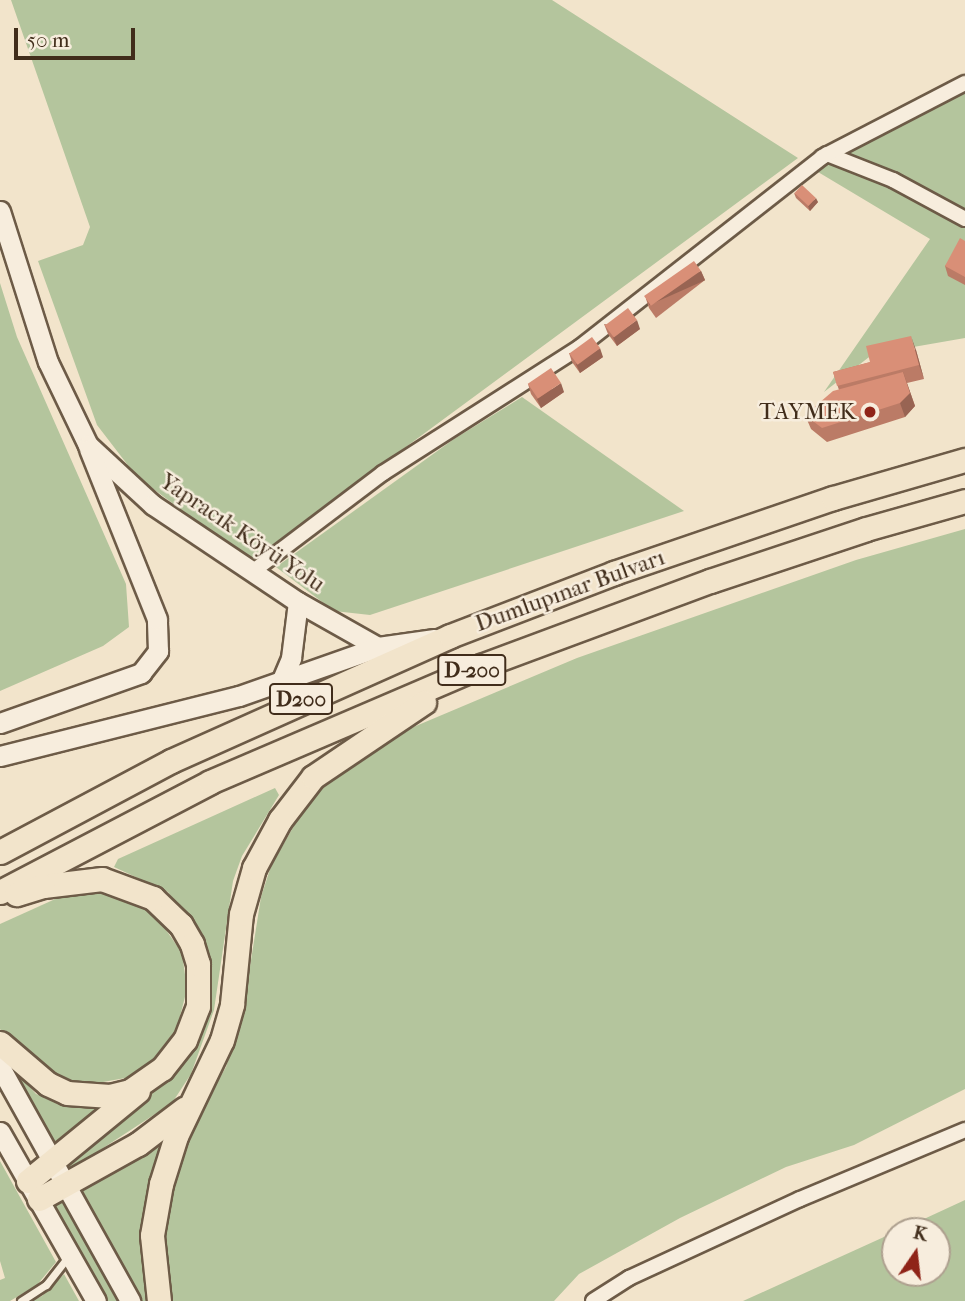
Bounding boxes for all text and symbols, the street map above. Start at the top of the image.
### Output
scale bar [18,14,138,58]
text: 50 m [27,28,70,52]
place label: TAYMEK [759,398,856,426]
marker: TAYMEK [862,404,878,420]
street label: Yapracık Köyü Yolu [154,468,330,598]
street label: Dumlupınar Bulvarı [472,544,668,638]
road number: D-200 [437,652,507,688]
road number: D200 [268,682,334,716]
north arrow [881,1217,951,1287]
text: K [911,1221,930,1246]

